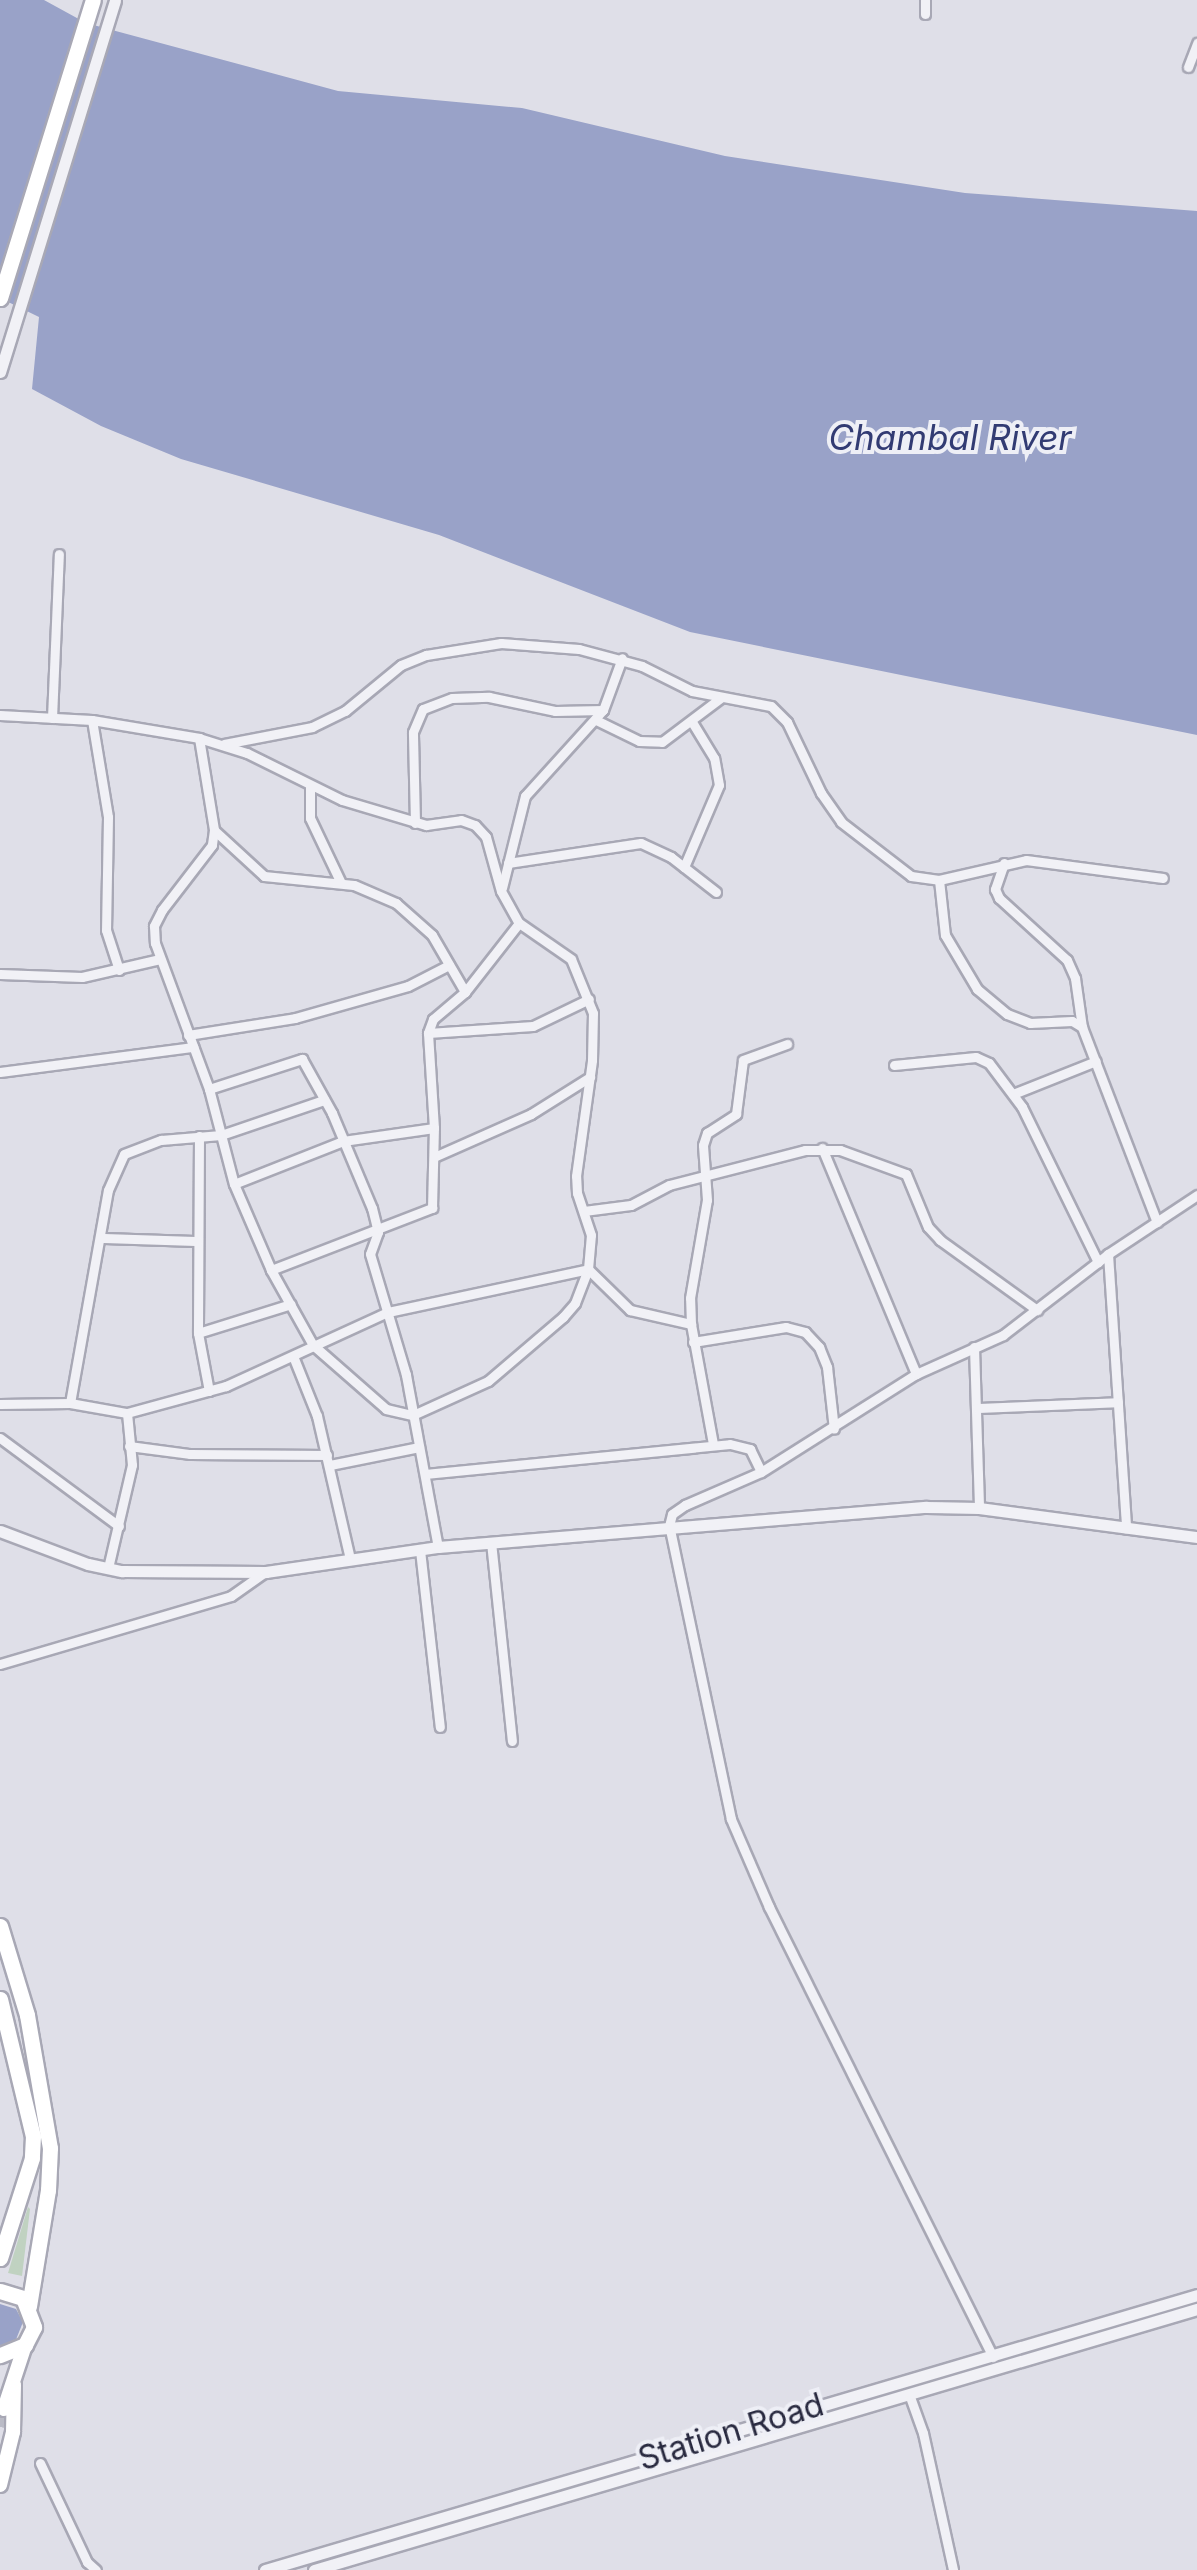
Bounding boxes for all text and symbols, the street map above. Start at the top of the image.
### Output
water label: Chambal River [829,416,1071,458]
street label: Station Road [634,2386,828,2478]

